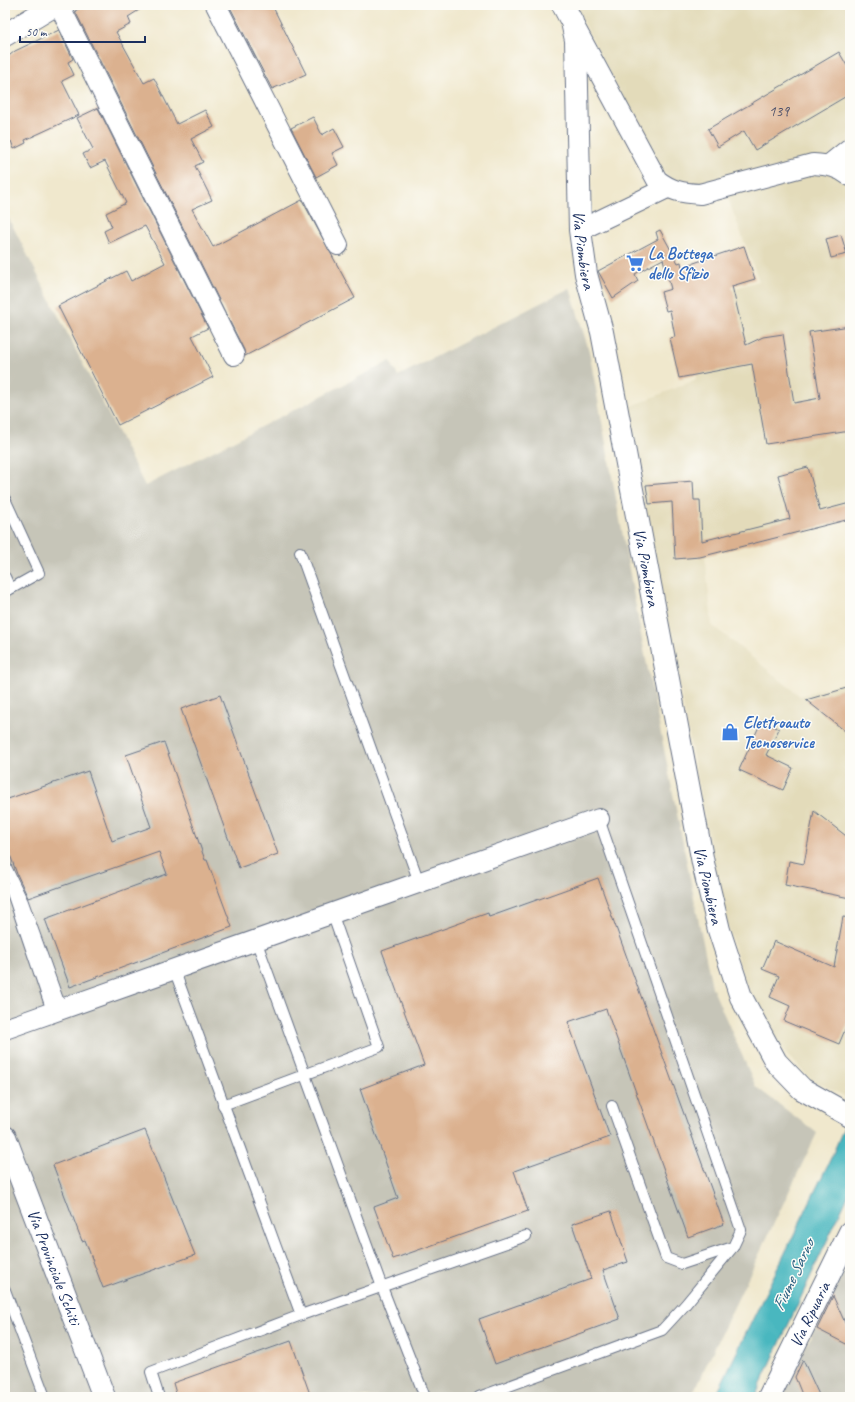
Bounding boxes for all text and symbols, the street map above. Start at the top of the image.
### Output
scale bar [20,18,145,44]
text: 50 m [26,24,48,40]
house number: 139 [769,102,790,121]
street label: Via Piombiera [569,211,601,293]
place label: La Bottega dello Sfizio [648,243,714,284]
supermarket icon: La Bottega dello Sfizio [625,253,645,273]
street label: Via Piombiera [629,527,665,610]
place label: Elettroauto Tecnoservice [743,712,815,753]
shop icon: Elettroauto Tecnoservice [720,722,740,742]
street label: Via Piombiera [690,845,728,928]
street label: Via Provinciale Schiti [23,1206,87,1330]
water label: Fiume Sarno [767,1233,821,1314]
street label: Via Ripuaria [785,1277,835,1351]

